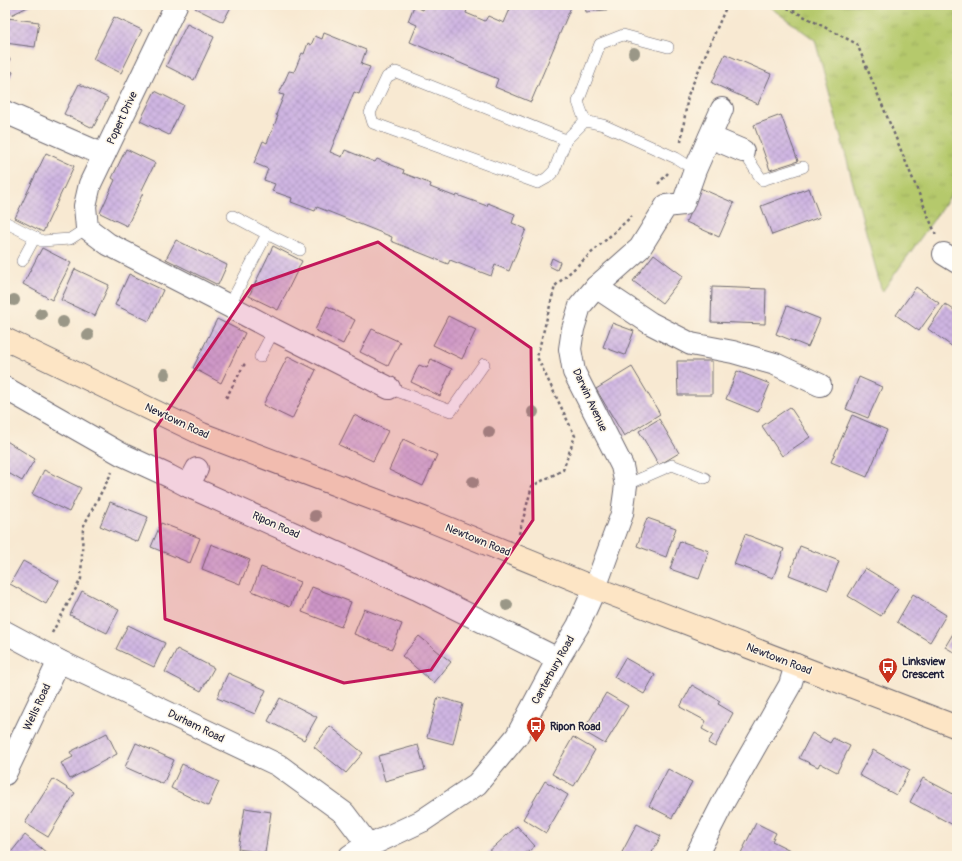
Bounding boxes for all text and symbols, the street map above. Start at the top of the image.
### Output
street label: Popert Drive [104,89,140,147]
street label: Darwin Avenue [570,367,610,434]
street label: Newtown Road [143,400,211,442]
street label: Ripon Road [250,509,302,541]
street label: Newtown Road [443,521,513,559]
street label: Canterbury Road [529,634,577,706]
street label: Newtown Road [744,641,814,677]
place label: Linksview Crescent [902,655,946,681]
bus stop icon: Linksview Crescent [877,656,899,684]
street label: Wells Road [21,682,53,732]
street label: Durham Road [166,707,226,745]
bus stop icon: Ripon Road [525,715,547,743]
place label: Ripon Road [550,720,601,733]

